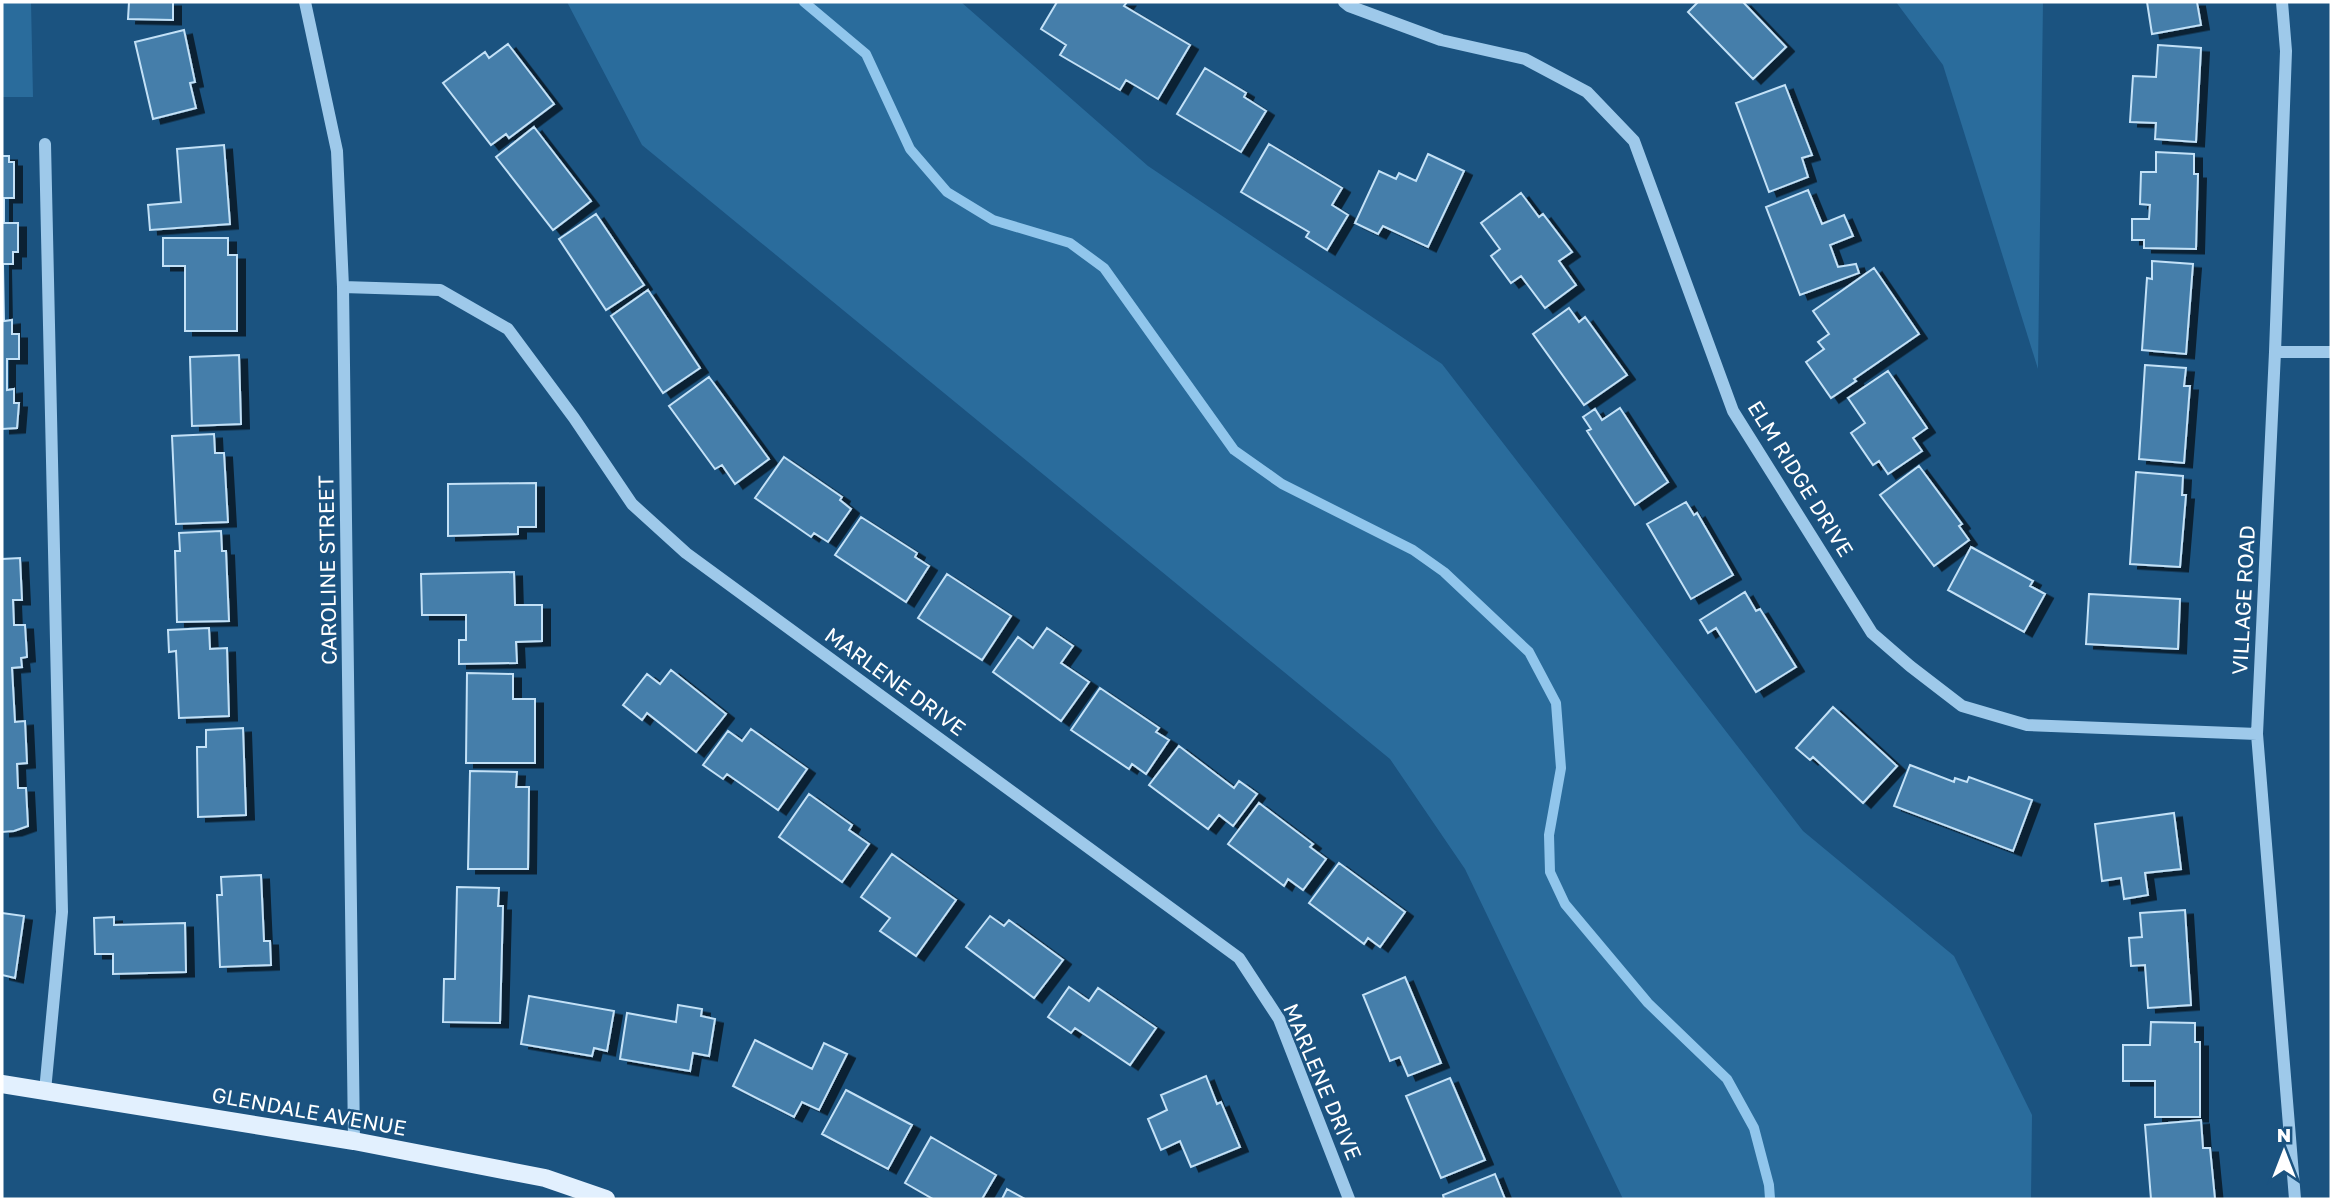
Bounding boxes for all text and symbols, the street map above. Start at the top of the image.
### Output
street label: ELM RIDGE DRIVE [1742,396,1859,561]
street label: CAROLINE STREET [312,475,342,665]
street label: VILLAGE ROAD [2226,524,2260,675]
street label: MARLENE DRIVE [820,621,971,741]
street label: MARLENE DRIVE [1278,999,1368,1164]
street label: GLENDALE AVENUE [210,1081,408,1141]
north arrow [2249,1117,2319,1187]
text: N [2277,1123,2291,1146]

